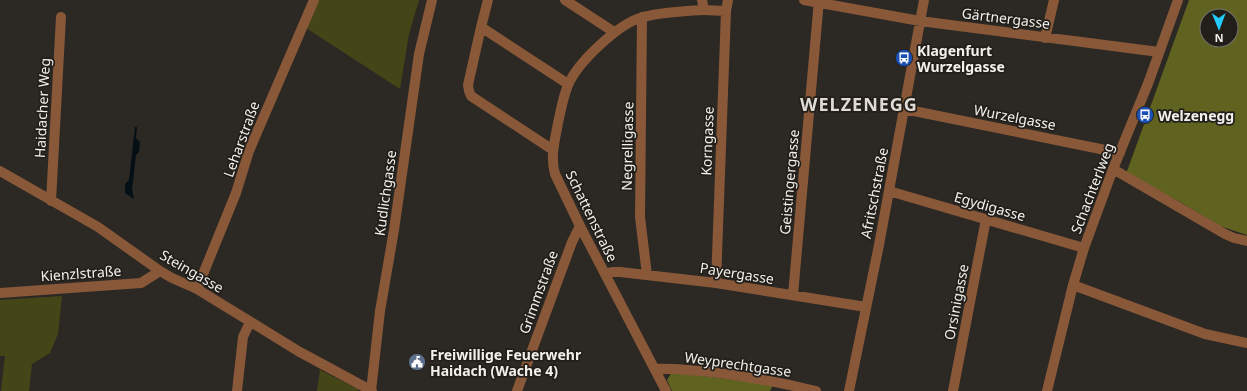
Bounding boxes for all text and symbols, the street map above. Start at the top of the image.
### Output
street label: Gärtnergasse [961,3,1051,33]
north arrow [1199,8,1239,48]
text: N [1215,31,1224,46]
place label: Klagenfurt Wurzelgasse [917,41,1005,76]
bus stop icon: Klagenfurt Wurzelgasse [894,48,914,68]
street label: Haidacher Weg [30,57,54,159]
district label: WELZENEGG [800,92,918,116]
street label: Leharstraße [218,98,264,180]
street label: Wurzelgasse [972,100,1058,134]
street label: Negrelligasse [617,101,637,191]
bus stop icon: Welzenegg [1135,105,1155,125]
street label: Korngasse [696,106,718,176]
place label: Welzenegg [1158,106,1234,125]
street label: Geistingergasse [775,128,803,235]
street label: Schachterlweg [1066,140,1118,236]
street label: Afritschstraße [856,146,892,240]
street label: Kudlichgasse [370,149,400,237]
street label: Schattenstraße [562,167,622,265]
street label: Egydigasse [952,187,1028,225]
street label: Steingasse [157,245,227,297]
street label: Grimmstraße [514,247,562,336]
street label: Payergasse [699,258,776,288]
street label: Kienzlstraße [40,261,122,285]
street label: Orsinigasse [939,262,973,342]
place label: Freiwillige Feuerwehr Haidach (Wache 4) [430,345,582,380]
street label: Weyprechtgasse [683,347,793,381]
public building icon: Freiwillige Feuerwehr Haidach (Wache 4) [407,352,427,372]

